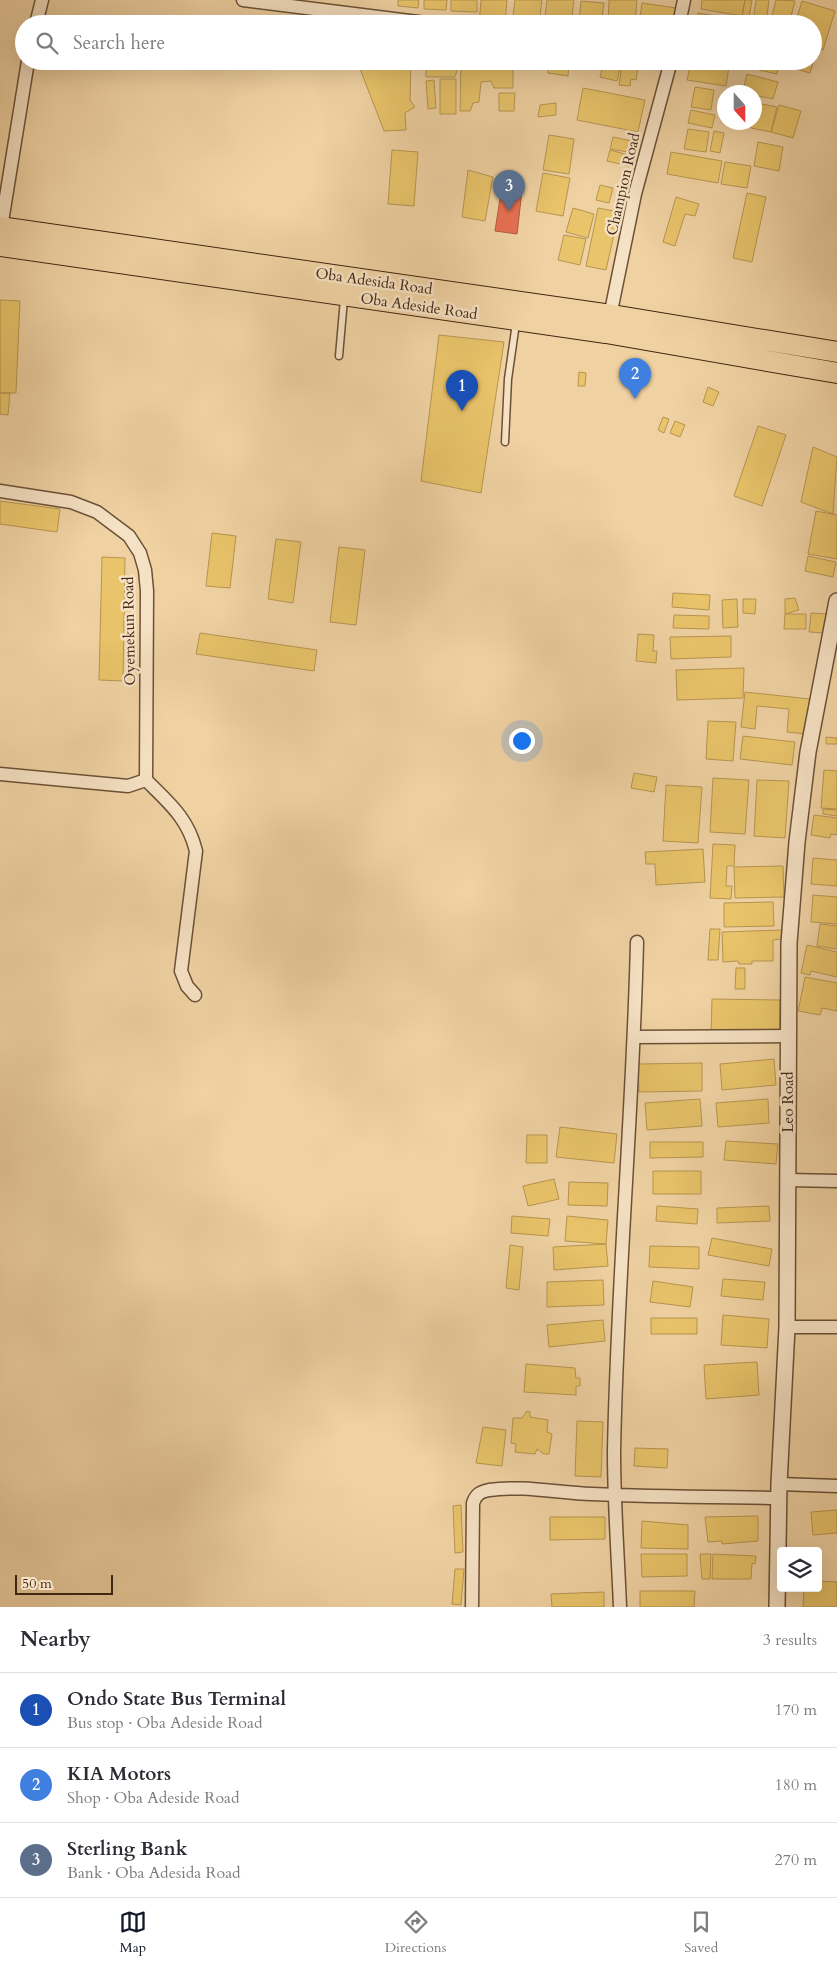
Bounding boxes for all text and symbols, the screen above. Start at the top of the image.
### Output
search box [15,15,822,70]
icon: search [33,29,61,57]
text: Search here [73,30,165,56]
north arrow [717,85,762,130]
street label: Champion Road [601,131,645,237]
pin: 3 [493,170,525,211]
street label: Oba Adesida Road [314,263,434,299]
street label: Oba Adeside Road [359,288,479,324]
pin: 2 [619,358,651,399]
pin: 1 [446,370,478,411]
street label: Oyemekun Road [118,576,140,686]
your location [509,728,535,754]
street label: Leo Road [778,1071,798,1133]
map controls [777,1547,822,1592]
button: layers [777,1547,822,1592]
scale bar [15,1572,112,1595]
text: 50 m [22,1574,52,1593]
text: Nearby [20,1625,91,1654]
text: 3 results [763,1629,817,1651]
text: Ondo State Bus Terminal [67,1686,286,1712]
text: 1 [32,1699,40,1721]
text: 170 m [775,1699,817,1721]
text: Bus stop · Oba Adeside Road [67,1712,262,1734]
text: KIA Motors [67,1761,171,1787]
text: 2 [32,1774,40,1796]
text: 180 m [775,1774,817,1796]
text: Shop · Oba Adeside Road [67,1787,240,1809]
text: Sterling Bank [67,1836,188,1862]
text: 3 [32,1849,40,1871]
text: 270 m [775,1849,817,1871]
text: Bank · Oba Adesida Road [67,1862,241,1884]
tab: Map [119,1908,147,1957]
tab: Directions [385,1908,446,1957]
tab: Saved [684,1908,718,1957]

